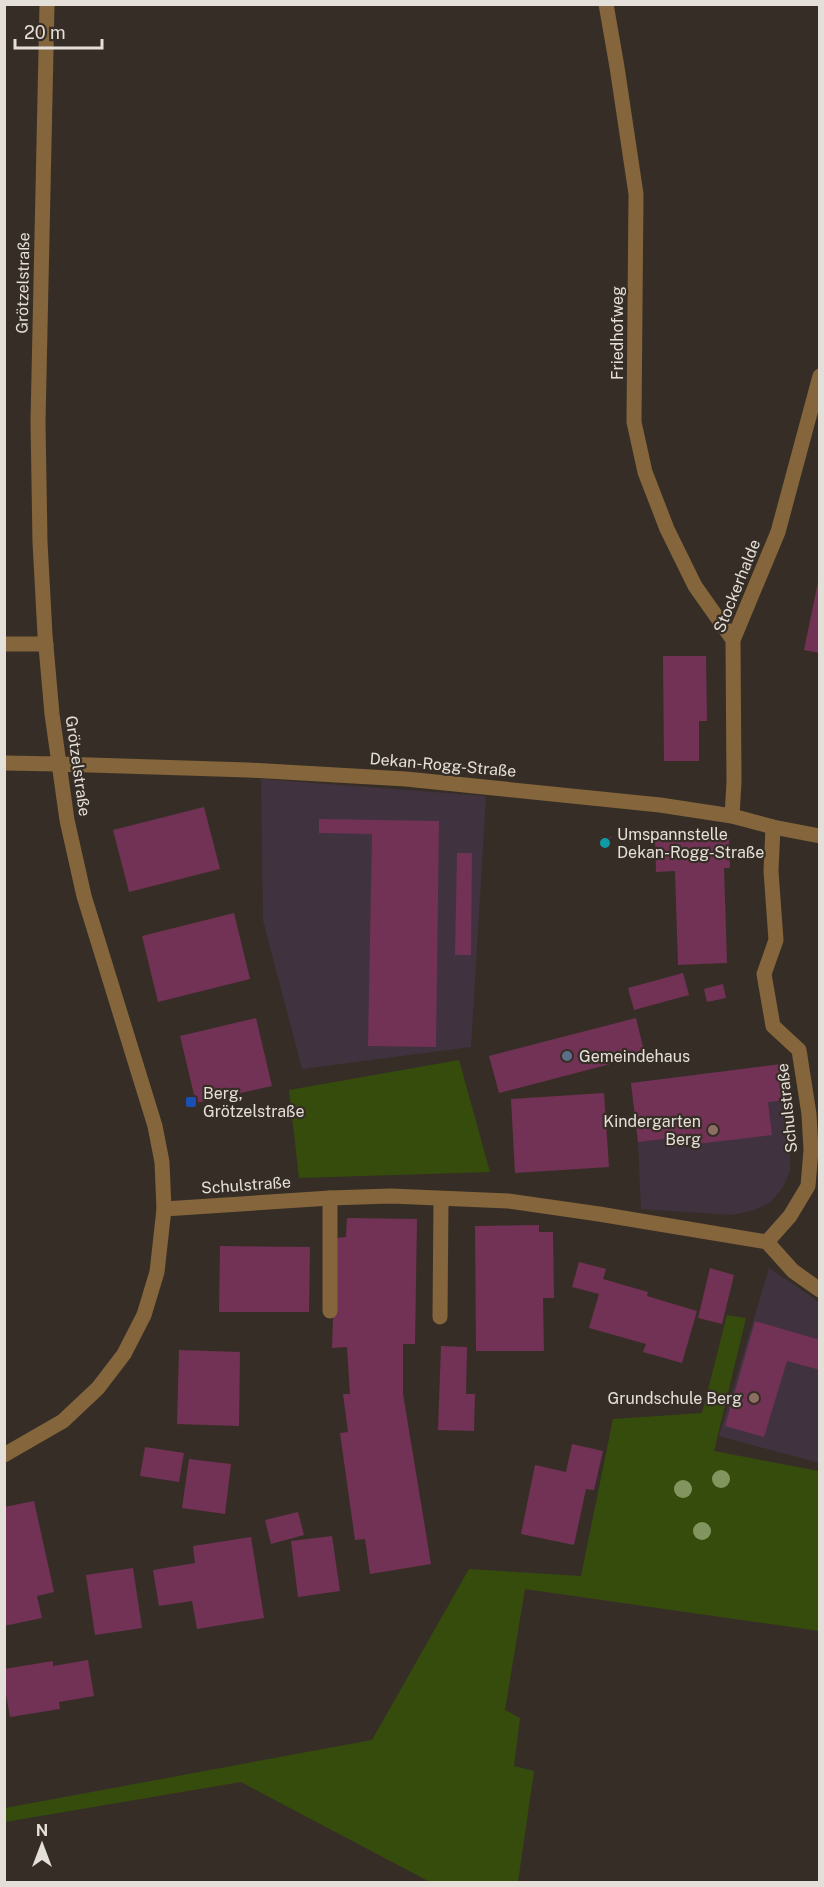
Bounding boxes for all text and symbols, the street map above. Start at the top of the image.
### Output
scale bar [15,12,102,50]
text: 20 m [24,22,66,43]
street label: Grötzelstraße [13,232,33,334]
street label: Friedhofweg [608,286,627,380]
street label: Stockerhalde [710,537,764,635]
street label: Grötzelstraße [62,714,94,818]
street label: Dekan-Rogg-Straße [369,749,517,781]
place label: Umspannstelle Dekan-Rogg-Straße [617,825,764,862]
marker: Umspannstelle Dekan-Rogg-Straße [598,836,612,850]
place label: Gemeindehaus [579,1047,690,1066]
marker: Gemeindehaus [560,1049,574,1063]
street label: Schulstraße [773,1062,801,1154]
place label: Berg, Grötzelstraße [203,1084,304,1121]
marker: Berg, Grötzelstraße [184,1095,198,1109]
place label: Kindergarten Berg [603,1112,701,1149]
marker: Kindergarten Berg [706,1123,720,1137]
street label: Schulstraße [200,1172,292,1198]
place label: Grundschule Berg [607,1389,742,1408]
marker: Grundschule Berg [747,1391,761,1405]
north arrow [12,1815,72,1875]
text: N [36,1821,48,1840]

